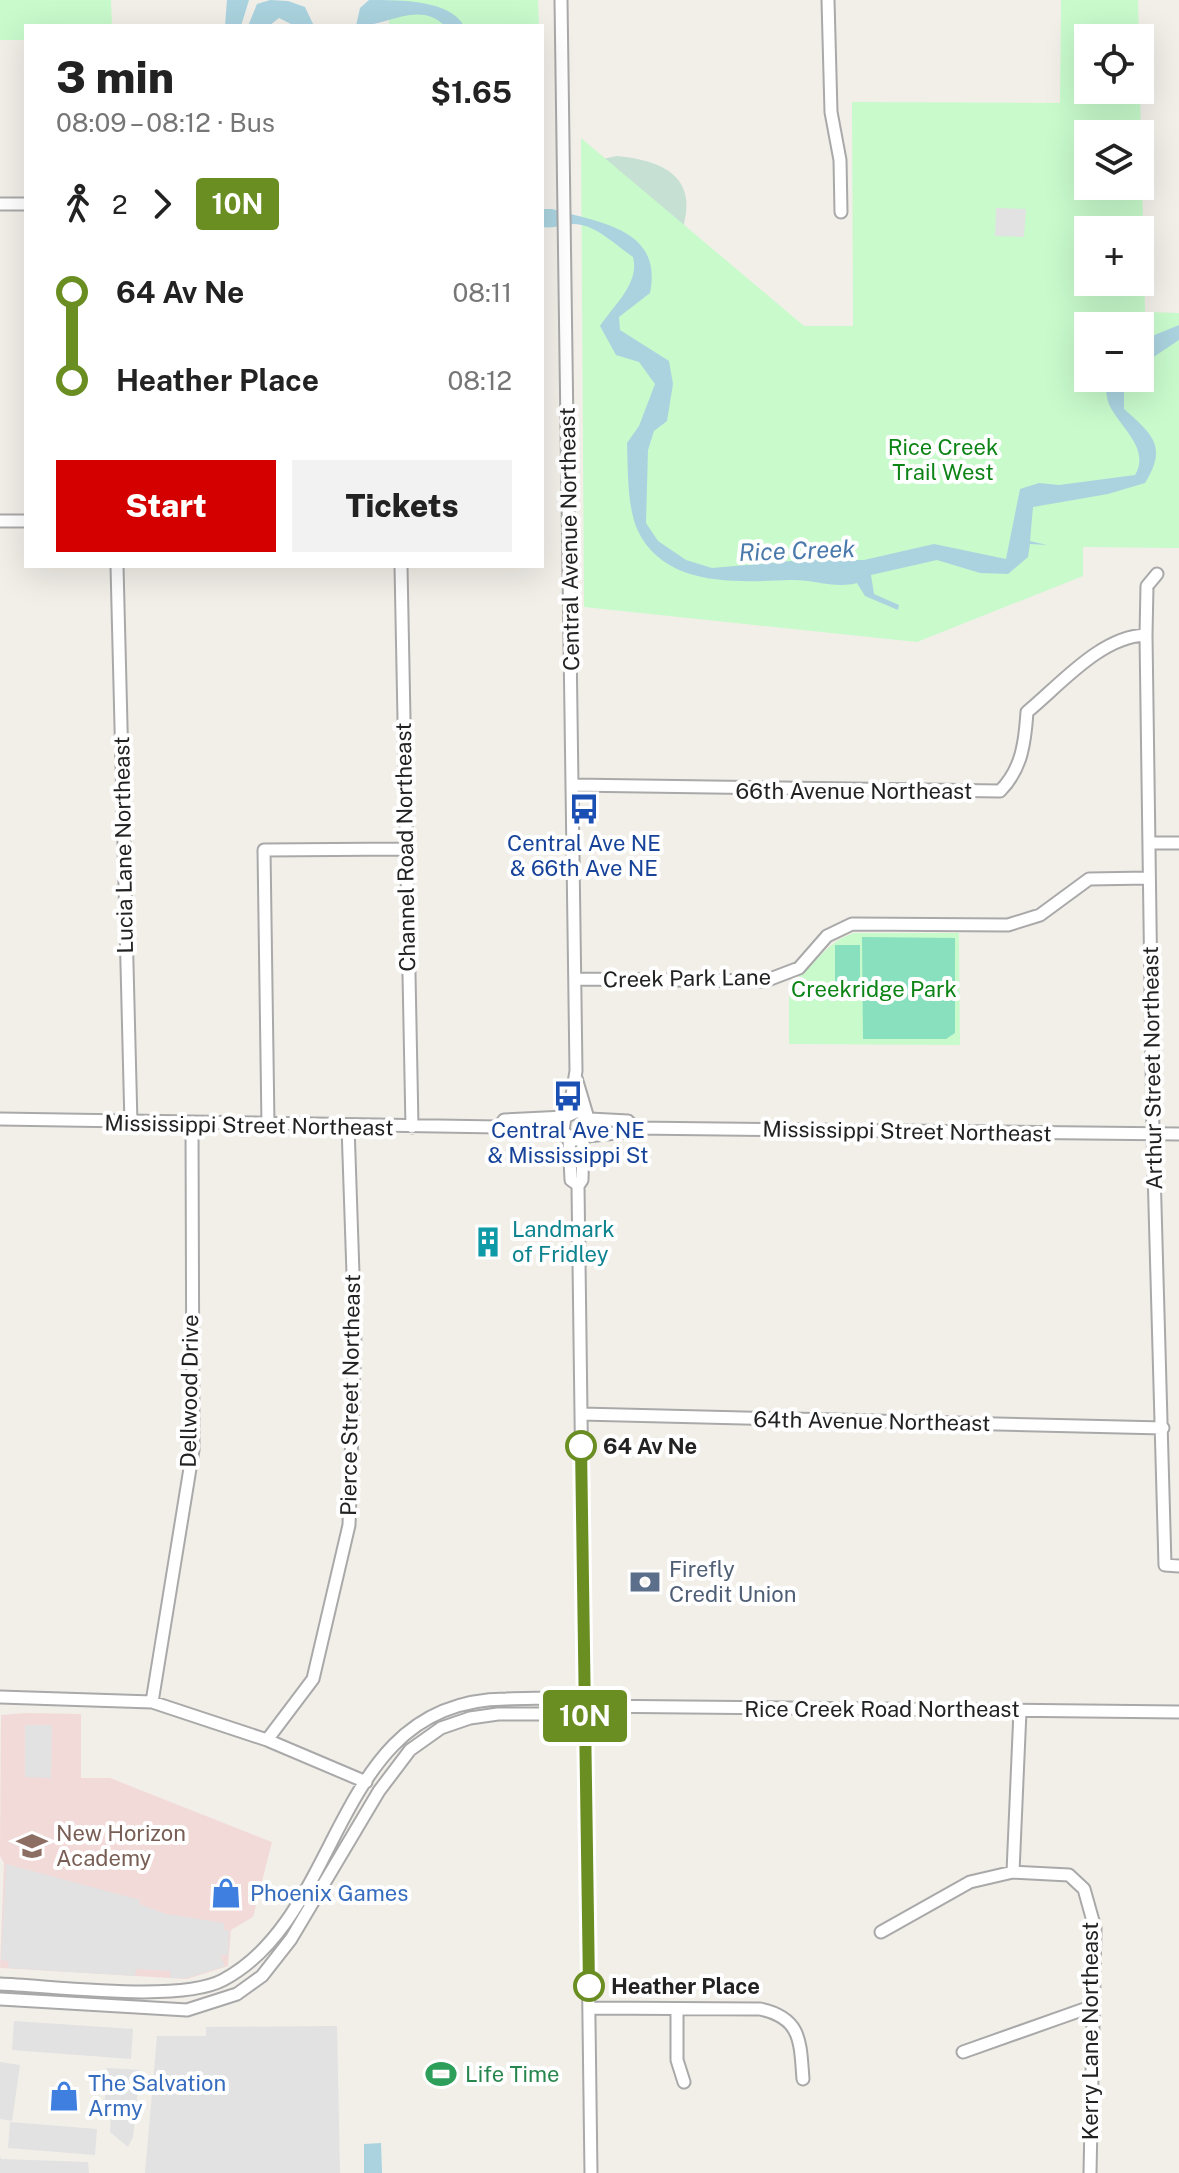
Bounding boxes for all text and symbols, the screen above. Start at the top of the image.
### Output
map controls [1074,24,1154,392]
button: locate [1074,24,1154,104]
text: 3 min [56,51,174,103]
text: $1.65 [431,74,512,110]
text: 08:09 – 08:12 · Bus [56,107,275,138]
button: layers [1074,120,1154,200]
icon: walk [56,182,100,226]
icon: forward [140,182,184,226]
text: 10N [212,187,263,220]
text: 2 [112,189,128,220]
button: + [1074,216,1154,296]
text: 64 Av Ne [116,274,244,310]
text: 08:11 [452,277,512,308]
button: − [1074,312,1154,392]
text: Heather Place [116,362,319,398]
text: 08:12 [447,365,512,396]
street label: Central Avenue Northeast [554,407,584,671]
park label: Rice Creek Trail West [888,434,998,485]
button: Start [56,460,276,552]
button: Tickets [292,460,512,552]
water label: Rice Creek [738,534,856,566]
street label: Channel Road Northeast [390,722,420,972]
street label: Lucia Lane Northeast [108,736,138,954]
street label: 66th Avenue Northeast [736,778,972,804]
bus stop icon: Central Ave NE & 66th Ave NE [567,792,601,826]
place label: Central Ave NE & 66th Ave NE [507,830,661,881]
street label: Arthur Street Northeast [1137,946,1167,1190]
street label: Creek Park Lane [603,964,771,992]
park label: Creekridge Park [791,976,957,1002]
bus stop icon: Central Ave NE & Mississippi St [551,1079,585,1113]
street label: Mississippi Street Northeast [104,1109,394,1141]
street label: Mississippi Street Northeast [762,1115,1052,1147]
place label: Central Ave NE & Mississippi St [487,1117,649,1168]
place label: Landmark of Fridley [512,1216,615,1267]
building icon: Landmark of Fridley [471,1225,505,1259]
street label: Pierce Street Northeast [335,1274,365,1516]
street label: Dellwood Drive [175,1314,203,1468]
street label: 64th Avenue Northeast [753,1406,991,1436]
marker: 64 Av Ne [566,1431,596,1461]
place label: 64 Av Ne [603,1433,697,1459]
place label: Firefly Credit Union [669,1556,796,1607]
bank icon: Firefly Credit Union [628,1565,662,1599]
line badge: 10N [539,1690,631,1742]
street label: Rice Creek Road Northeast [744,1696,1020,1722]
text: 10N [559,1699,611,1732]
place label: New Horizon Academy [56,1820,186,1871]
school or university icon: New Horizon Academy [15,1829,49,1863]
shop icon: Phoenix Games [209,1876,243,1910]
place label: Phoenix Games [250,1880,408,1906]
street label: Kerry Lane Northeast [1077,1922,1103,2140]
marker: Heather Place [574,1971,604,2001]
place label: Heather Place [611,1973,760,1999]
sports icon: Life Time [424,2057,458,2091]
place label: Life Time [465,2061,560,2087]
place label: The Salvation Army [88,2070,226,2121]
shop icon: The Salvation Army [47,2079,81,2113]

